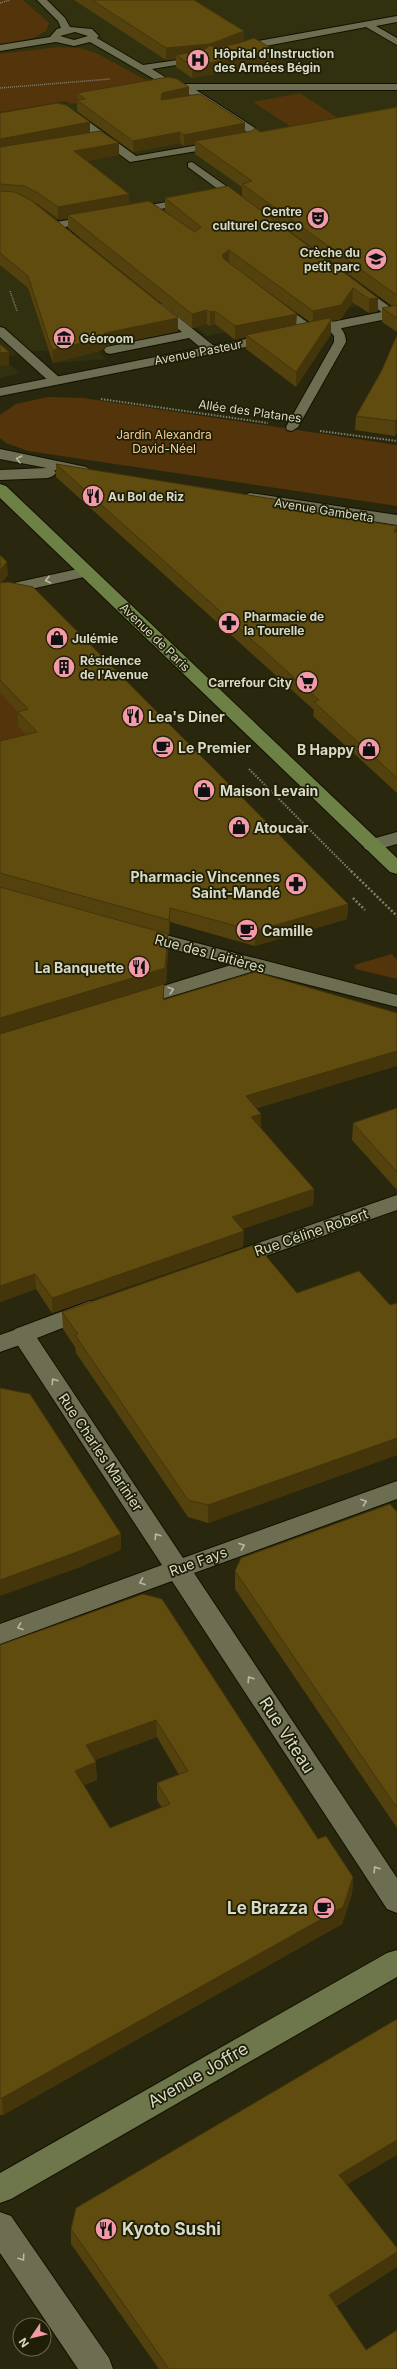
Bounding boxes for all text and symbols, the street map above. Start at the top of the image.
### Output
place label: Hôpital d'Instruction des Armées Bégin [214,46,334,75]
hospital icon: Hôpital d'Instruction des Armées Bégin [185,47,211,73]
place label: Centre culturel Cresco [213,204,302,233]
theatre icon: Centre culturel Cresco [305,205,331,231]
place label: Crèche du petit parc [300,245,360,274]
school or university icon: Crèche du petit parc [363,246,389,272]
museum icon: Géoroom [51,325,77,351]
place label: Géoroom [80,331,134,346]
street label: Avenue Pasteur [153,336,243,368]
street label: Allée des Platanes [197,396,303,426]
park label: Jardin Alexandra David-Néel [116,427,212,456]
one-way arrow [16,455,23,464]
restaurant icon: Au Bol de Riz [80,483,106,509]
place label: Au Bol de Riz [108,489,184,504]
street label: Avenue Gambetta [273,495,375,525]
one-way arrow [45,575,52,583]
street label: Avenue de Paris [117,600,193,674]
place label: Pharmacie de la Tourelle [244,609,324,638]
pharmacy icon: Pharmacie de la Tourelle [216,610,242,636]
shop icon: Julémie [44,625,70,651]
place label: Julémie [72,631,118,646]
place label: Résidence de l'Avenue [80,653,148,682]
building icon: Résidence de l'Avenue [51,654,77,680]
supermarket icon: Carrefour City [294,669,320,695]
place label: Carrefour City [208,675,293,690]
restaurant icon: Lea's Diner [120,703,146,729]
place label: Lea's Diner [148,708,225,725]
cafe icon: Le Premier [150,734,176,760]
shop icon: B Happy [356,736,382,762]
place label: Le Premier [178,739,251,756]
place label: B Happy [297,741,355,758]
shop icon: Maison Levain [191,777,217,803]
place label: Maison Levain [220,782,318,799]
shop icon: Atoucar [226,814,252,840]
place label: Atoucar [254,819,309,836]
place label: Pharmacie Vincennes Saint-Mandé [131,868,280,901]
pharmacy icon: Pharmacie Vincennes Saint-Mandé [283,871,309,897]
cafe icon: Camille [234,917,260,943]
place label: Camille [262,922,313,939]
street label: Rue des Laitières [153,930,267,976]
restaurant icon: La Banquette [126,954,152,980]
place label: La Banquette [35,959,124,976]
one-way arrow [168,986,175,995]
street label: Rue Céline Robert [252,1204,370,1259]
one-way arrow [51,1378,59,1385]
street label: Rue Charles Marinier [55,1390,147,1514]
one-way arrow [360,1498,367,1506]
one-way arrow [154,1533,162,1540]
one-way arrow [238,1542,245,1550]
street label: Rue Fays [167,1543,229,1579]
one-way arrow [139,1577,146,1585]
one-way arrow [17,1622,24,1631]
one-way arrow [248,1676,255,1683]
street label: Rue Viteau [255,1693,319,1777]
one-way arrow [373,1866,380,1873]
cafe icon: Le Brazza [311,1895,337,1921]
place label: Le Brazza [227,1898,308,1918]
street label: Avenue Joffre [144,2038,252,2112]
restaurant icon: Kyoto Sushi [93,2216,119,2242]
place label: Kyoto Sushi [122,2219,221,2239]
one-way arrow [17,2254,25,2261]
north arrow [12,2317,52,2357]
text: N [16,2335,32,2350]

